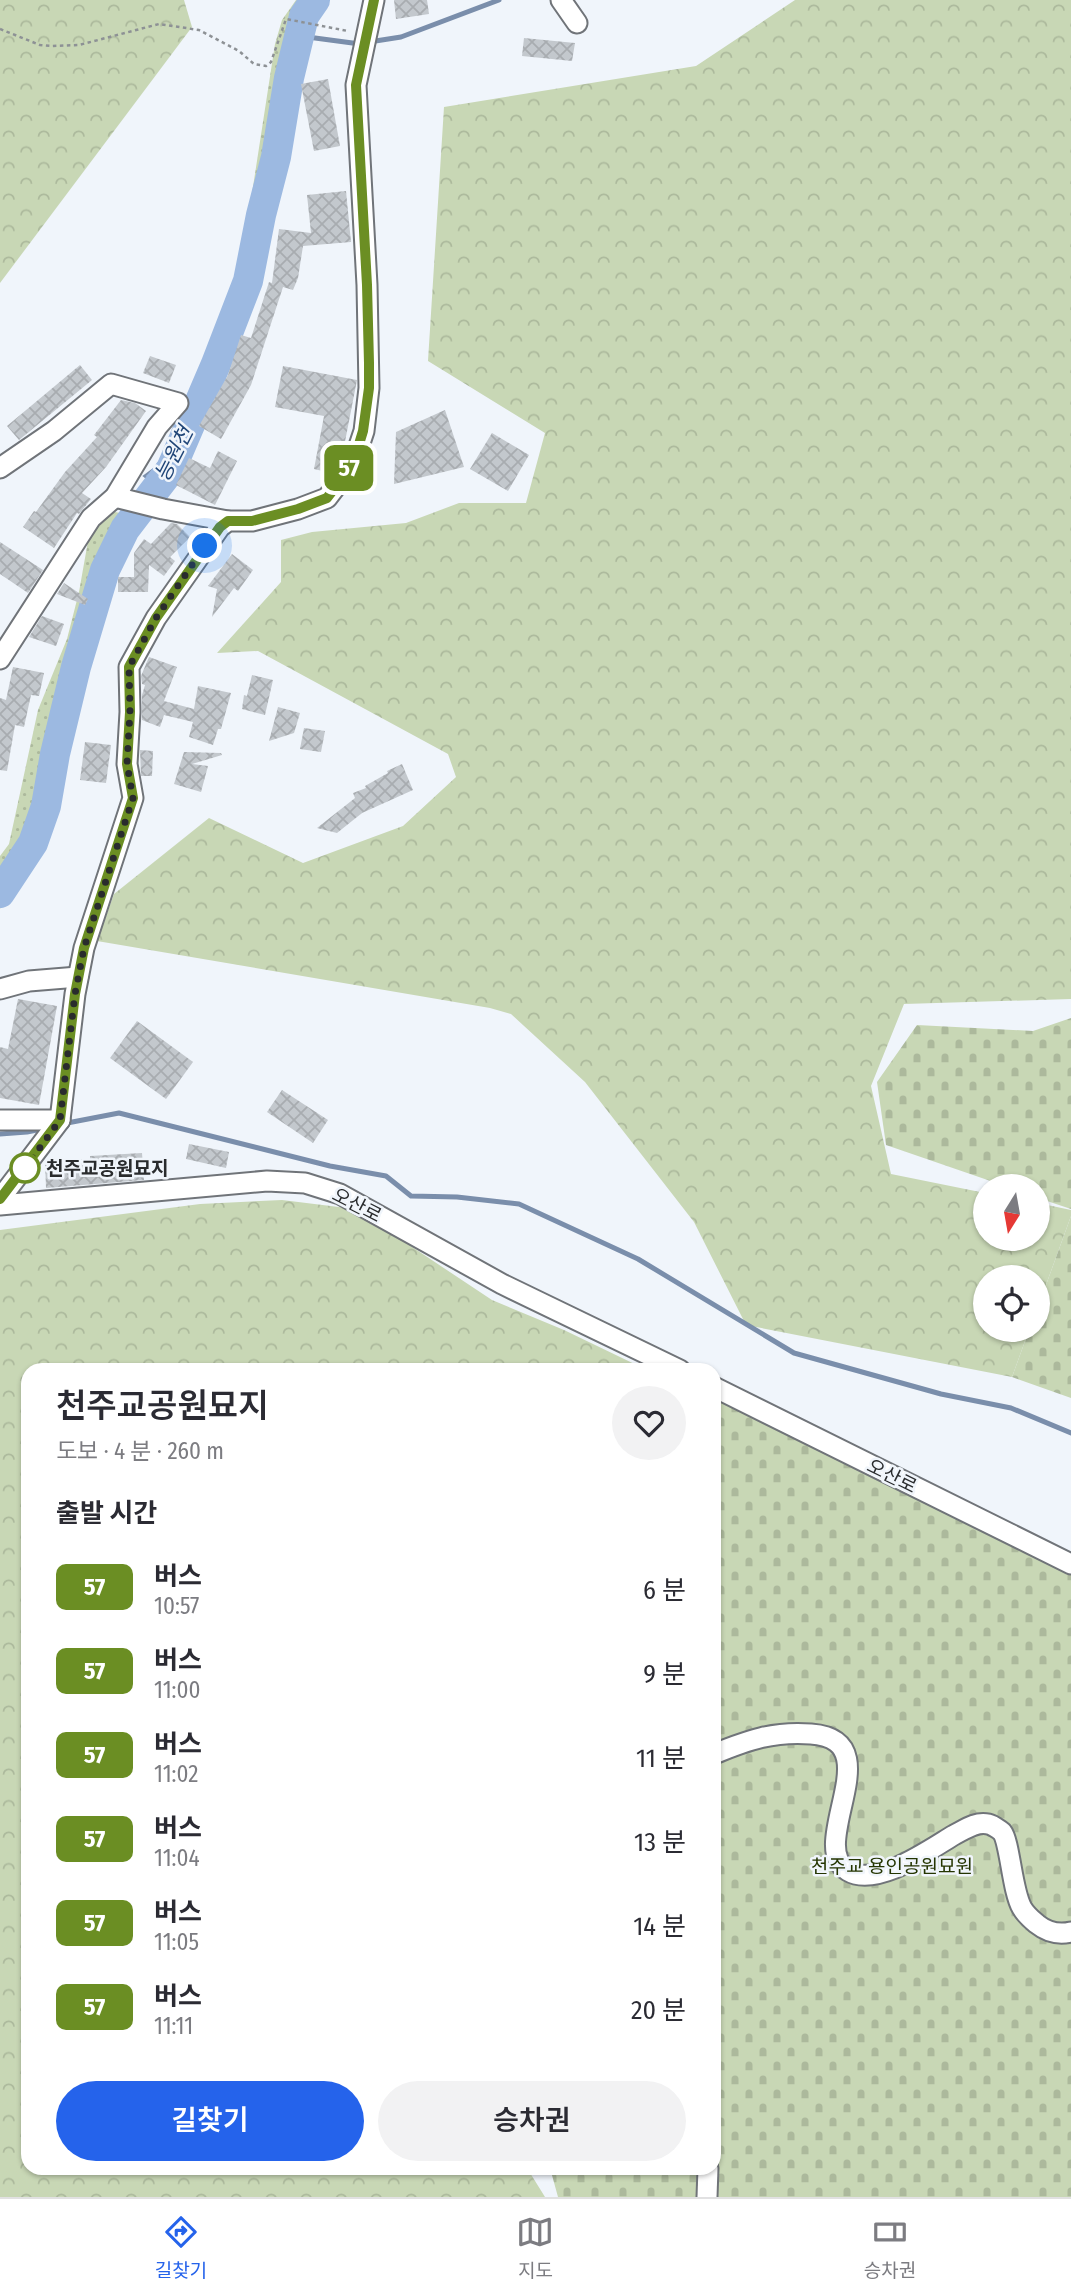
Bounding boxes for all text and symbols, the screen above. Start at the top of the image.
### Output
water label: 능원천 [149,420,200,486]
line badge: 57 [318,445,380,491]
text: 57 [338,454,360,482]
your location [187,528,222,563]
marker: 천주교공원묘지 [10,1153,40,1183]
place label: 천주교공원묘지 [46,1157,168,1180]
north arrow [973,1174,1050,1251]
map controls [973,1174,1050,1342]
street label: 오산로 [328,1183,386,1227]
button: locate [973,1265,1050,1342]
text: 천주교공원묘지 [56,1386,269,1426]
button: heart [612,1386,686,1460]
text: 도보 · 4 분 · 260 m [56,1437,224,1465]
street label: 오산로 [863,1454,921,1498]
text: 출발 시간 [56,1498,157,1529]
text: 버스 [154,1561,202,1592]
text: 57 [84,1573,105,1601]
text: 6 분 [643,1575,686,1606]
text: 10:57 [154,1592,199,1620]
text: 버스 [154,1645,202,1676]
text: 57 [84,1657,105,1685]
text: 9 분 [643,1659,686,1690]
text: 11:00 [154,1676,200,1704]
text: 버스 [154,1729,202,1760]
text: 57 [84,1741,105,1769]
text: 11 분 [636,1743,686,1774]
text: 11:02 [154,1760,198,1788]
text: 버스 [154,1813,202,1844]
text: 57 [84,1825,105,1853]
text: 13 분 [634,1827,686,1858]
text: 11:04 [154,1844,200,1872]
park label: 천주교 용인공원묘원 [811,1855,973,1878]
text: 버스 [154,1897,202,1928]
text: 57 [84,1909,105,1937]
text: 14 분 [633,1911,686,1942]
text: 11:05 [154,1928,199,1956]
text: 버스 [154,1981,202,2012]
text: 57 [84,1993,105,2021]
text: 20 분 [631,1995,686,2026]
text: 11:11 [154,2012,193,2040]
button: 길찾기 [56,2081,364,2161]
button: 승차권 [378,2081,686,2161]
tab: 길찾기 [155,2213,207,2282]
tab: 지도 [516,2213,554,2282]
tab: 승차권 [864,2213,916,2282]

